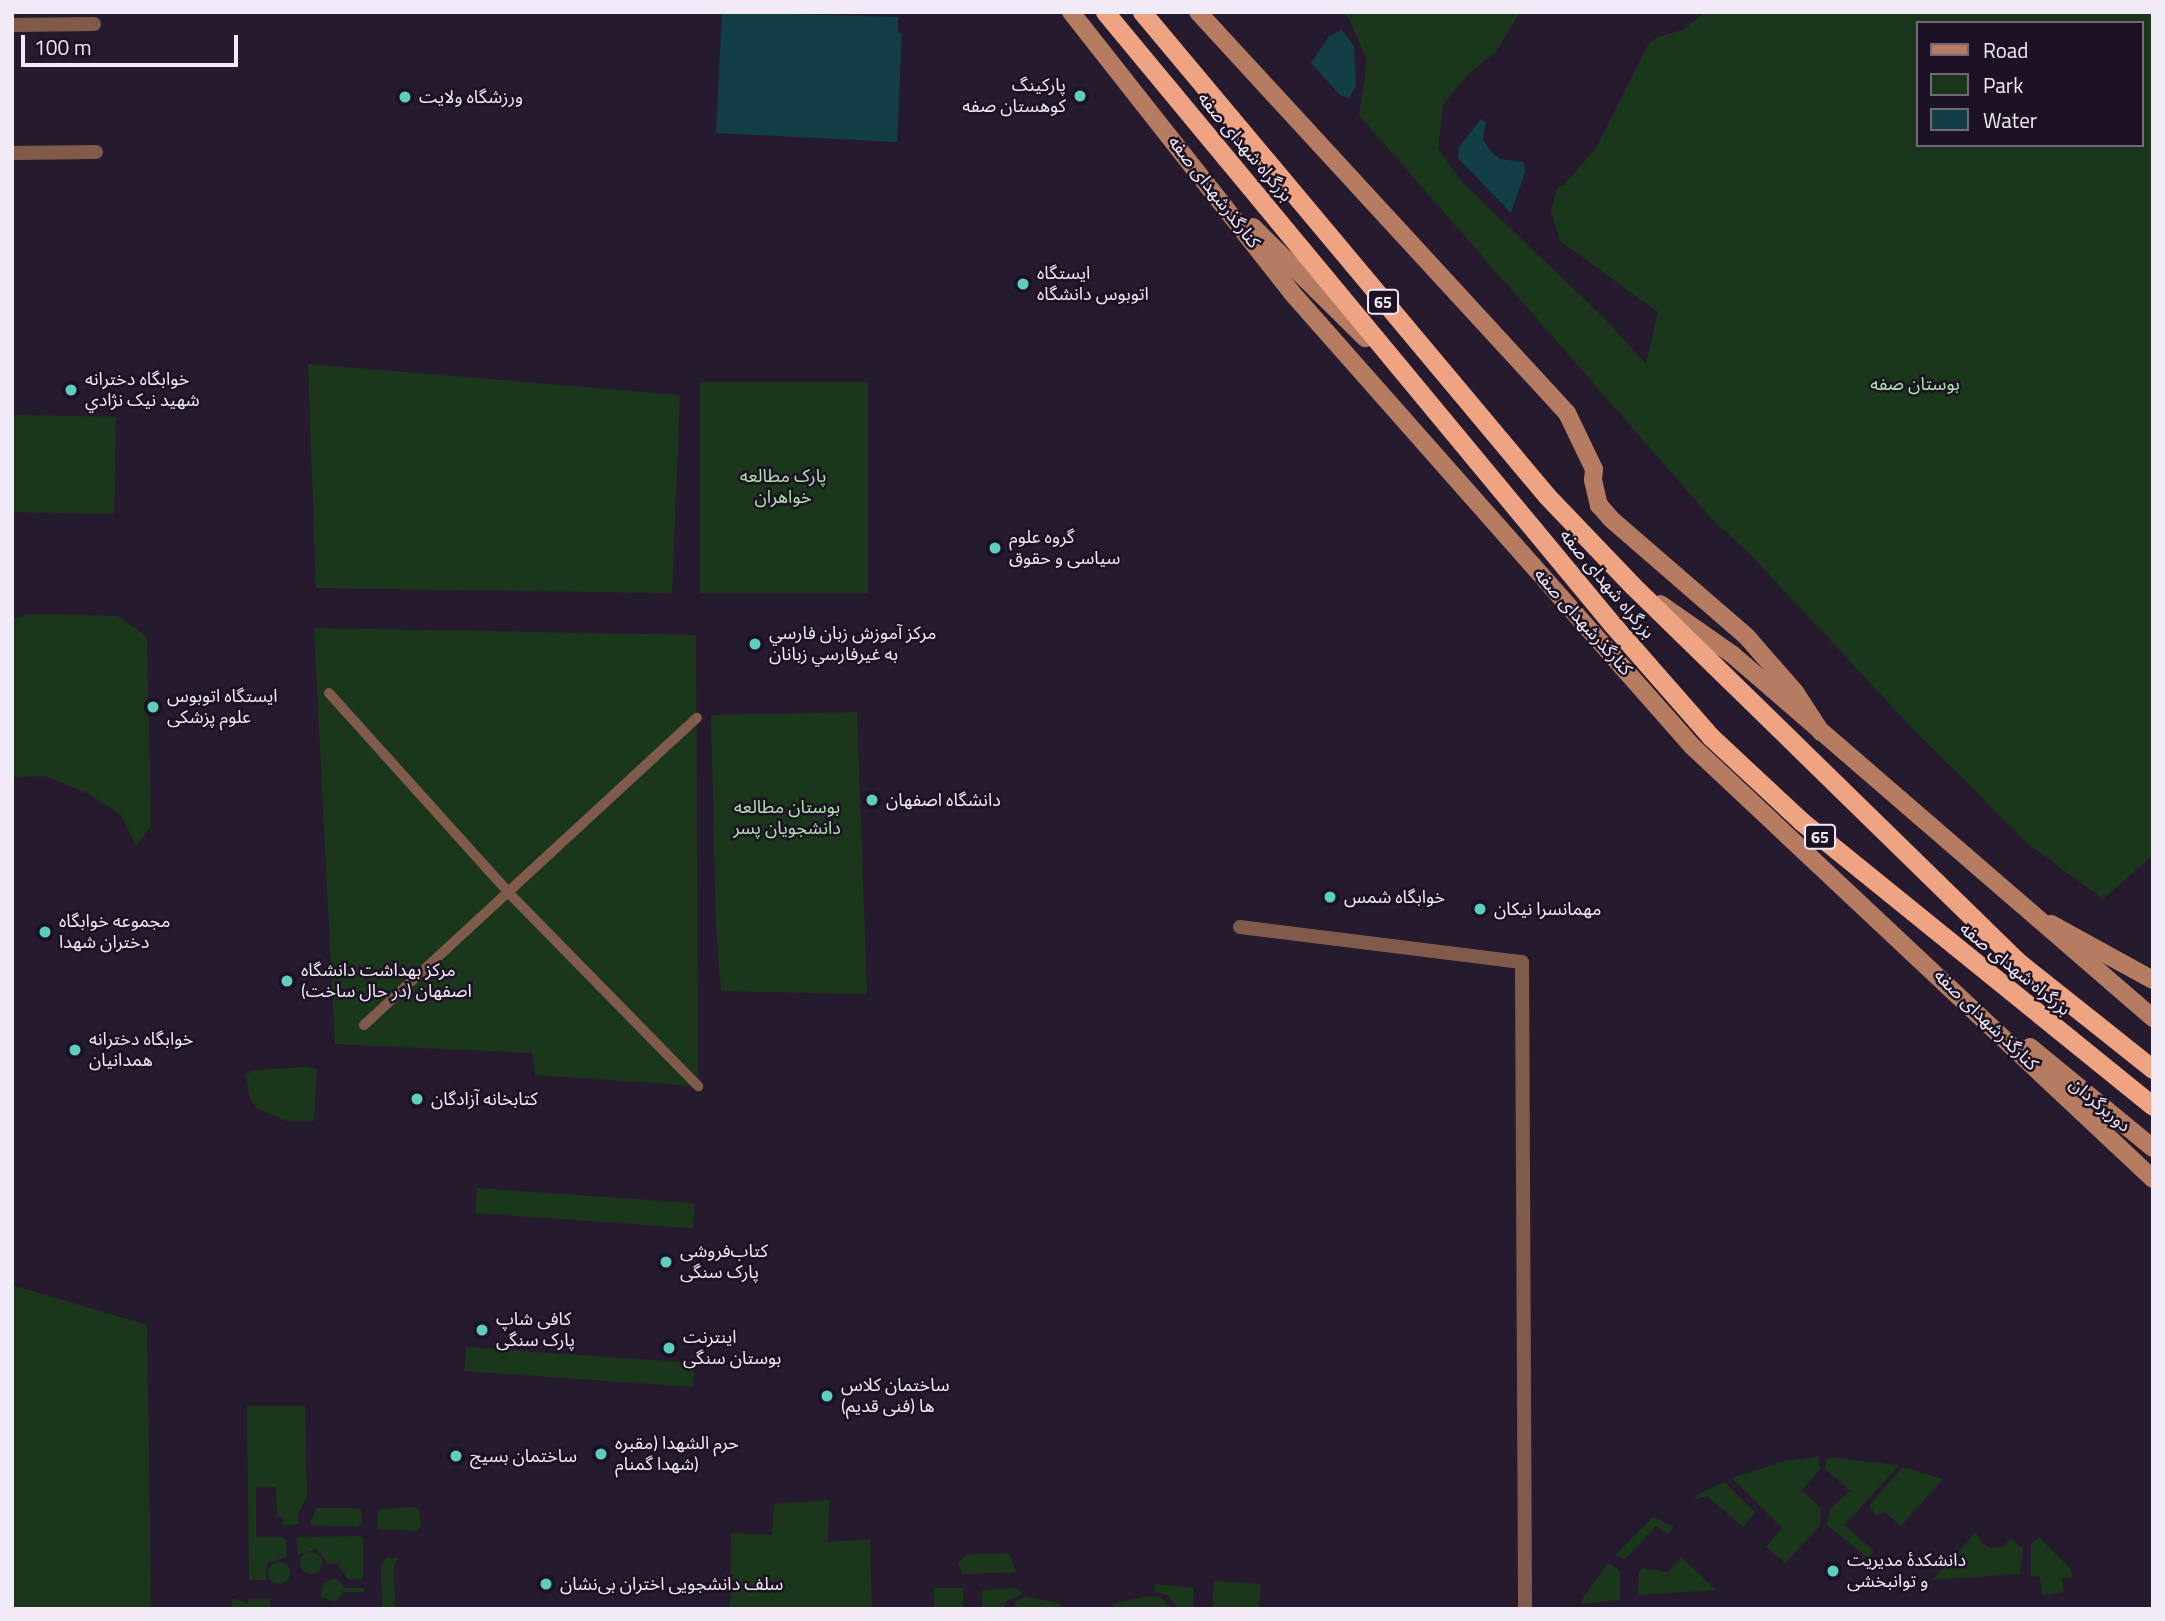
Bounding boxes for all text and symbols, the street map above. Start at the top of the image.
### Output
scale bar [24,21,242,65]
legend [1916,21,2144,147]
text: 100 m [34,31,91,63]
text: Road [1983,34,2028,66]
text: Park [1983,69,2023,101]
place label: پارکینگ کوهستان صفه [962,75,1066,118]
place label: ورزشگاه ولایت [419,86,523,108]
marker: پارکینگ کوهستان صفه [1072,88,1088,104]
street label: بزرگراه شهدای صفه [1193,88,1297,206]
marker: ورزشگاه ولایت [397,89,413,105]
text: Water [1983,104,2037,136]
street label: کنارگذرشهدای صفه [1163,132,1265,252]
place label: ایستگاه اتوبوس دانشگاه [1037,263,1149,306]
marker: ایستگاه اتوبوس دانشگاه [1015,276,1031,292]
road number: 65 [1366,290,1400,314]
place label: خوابگاه دخترانه شهيد نيک نژادي [85,369,200,412]
park label: بوستان صفه [1870,373,1960,395]
marker: خوابگاه دخترانه شهيد نيک نژادي [63,382,79,398]
park label: پارک مطالعه خواهران [740,466,826,508]
street label: بزرگراه شهدای صفه [1555,525,1659,643]
place label: گروه علوم سیاسی و حقوق [1009,527,1120,570]
marker: گروه علوم سیاسی و حقوق [987,540,1003,556]
street label: کنارگذرشهدای صفه [1529,564,1637,680]
place label: مرکز آموزش زبان فارسي به غيرفارسي زبانان [769,623,936,666]
marker: مرکز آموزش زبان فارسي به غيرفارسي زبانان [747,636,763,652]
place label: ایستگاه اتوبوس علوم پزشکی [167,686,278,728]
marker: ایستگاه اتوبوس علوم پزشکی [145,699,161,715]
place label: دانشگاه اصفهان [886,789,1001,811]
marker: دانشگاه اصفهان [864,792,880,808]
park label: بوستان مطالعه دانشجویان پسر [733,797,841,840]
road number: 65 [1802,824,1838,850]
place label: خوابگاه شمس [1344,886,1445,908]
marker: خوابگاه شمس [1322,889,1338,905]
place label: مهمانسرا نیکان [1494,898,1602,920]
marker: مهمانسرا نیکان [1472,901,1488,917]
place label: مجموعه خوابگاه دختران شهدا [59,911,170,954]
street label: بزرگراه شهدای صفه [1955,918,2075,1020]
marker: مجموعه خوابگاه دختران شهدا [37,924,53,940]
place label: مرکز بهداشت دانشگاه اصفهان (در حال ساخت) [301,960,472,1002]
street label: کنارگذرشهدای صفه [1929,965,2043,1075]
marker: مرکز بهداشت دانشگاه اصفهان (در حال ساخت) [279,973,295,989]
place label: خوابگاه دخترانه همدانیان [89,1029,193,1072]
marker: خوابگاه دخترانه همدانیان [67,1042,83,1058]
street label: دوربرگردان [2065,1073,2135,1137]
place label: کتابخانه آزادگان [431,1088,538,1110]
marker: کتابخانه آزادگان [409,1091,425,1107]
place label: کتاب‌فروشی پارک سنگی [680,1241,768,1284]
marker: کتاب‌فروشی پارک سنگی [658,1254,674,1270]
place label: کافی شاپ پارک سنگی [496,1309,575,1352]
marker: کافی شاپ پارک سنگی [474,1322,490,1338]
place label: اینترنت بوستان سنگی [683,1327,781,1370]
marker: اینترنت بوستان سنگی [661,1340,677,1356]
place label: ساختمان کلاس ها (فنی قدیم) [841,1375,950,1418]
marker: ساختمان کلاس ها (فنی قدیم) [819,1388,835,1404]
place label: حرم الشهدا (مقبره شهدا گمنام) [615,1433,739,1476]
place label: ساختمان بسیج [470,1445,577,1467]
marker: حرم الشهدا (مقبره شهدا گمنام) [593,1446,609,1462]
marker: ساختمان بسیج [448,1448,464,1464]
place label: دانشکدهٔ مدیریت و توانبخشی [1847,1550,1966,1592]
marker: دانشکدهٔ مدیریت و توانبخشی [1825,1563,1841,1579]
place label: سلف دانشجویی اختران بی‌نشان [560,1573,783,1595]
marker: سلف دانشجویی اختران بی‌نشان [538,1576,554,1592]

